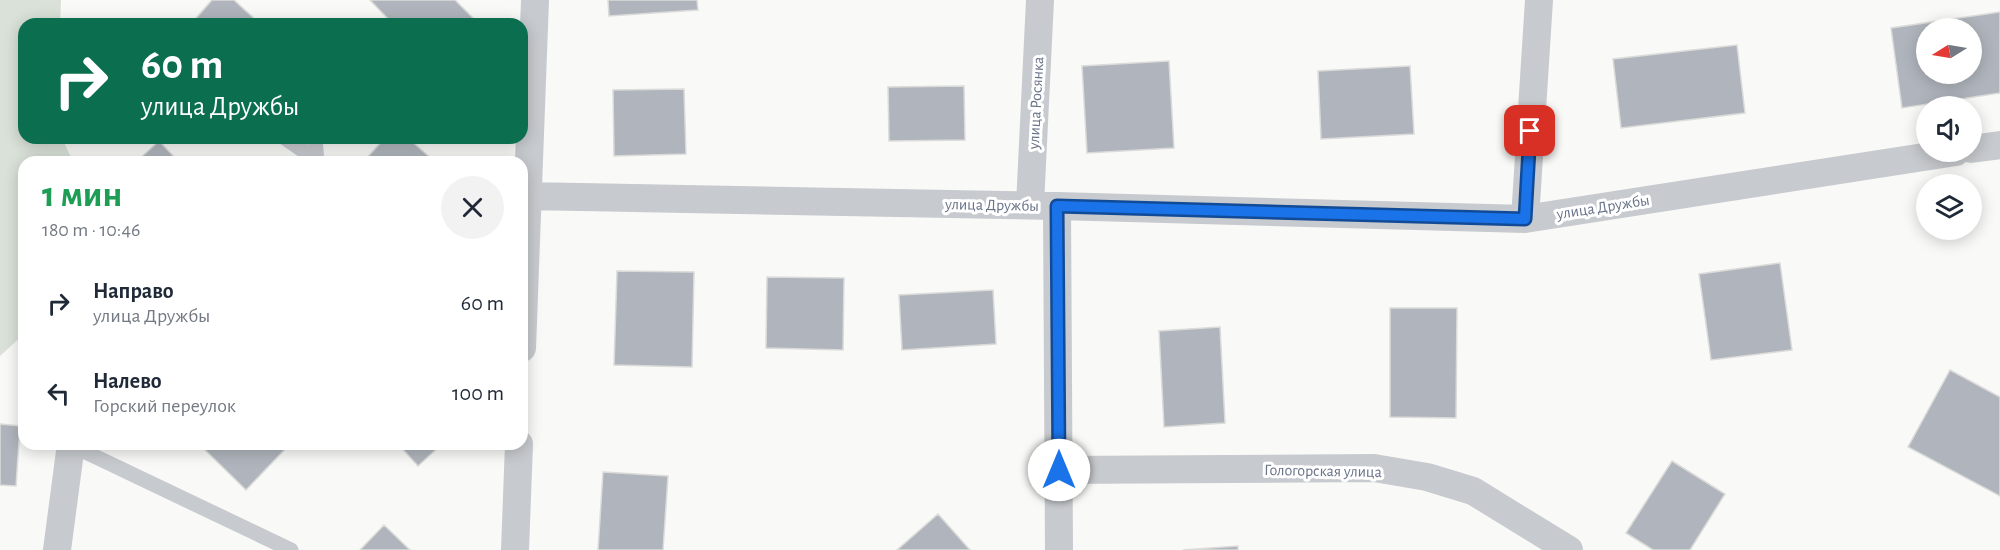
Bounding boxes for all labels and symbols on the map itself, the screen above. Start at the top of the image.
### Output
north arrow [1916,18,1982,84]
street label: улица Росянка [1026,56,1047,151]
pin [1504,105,1555,156]
street label: улица Дружбы [1555,192,1651,223]
street label: улица Дружбы [944,196,1039,215]
position arrow [1027,438,1091,502]
street label: Гологорская улица [1264,462,1382,481]

